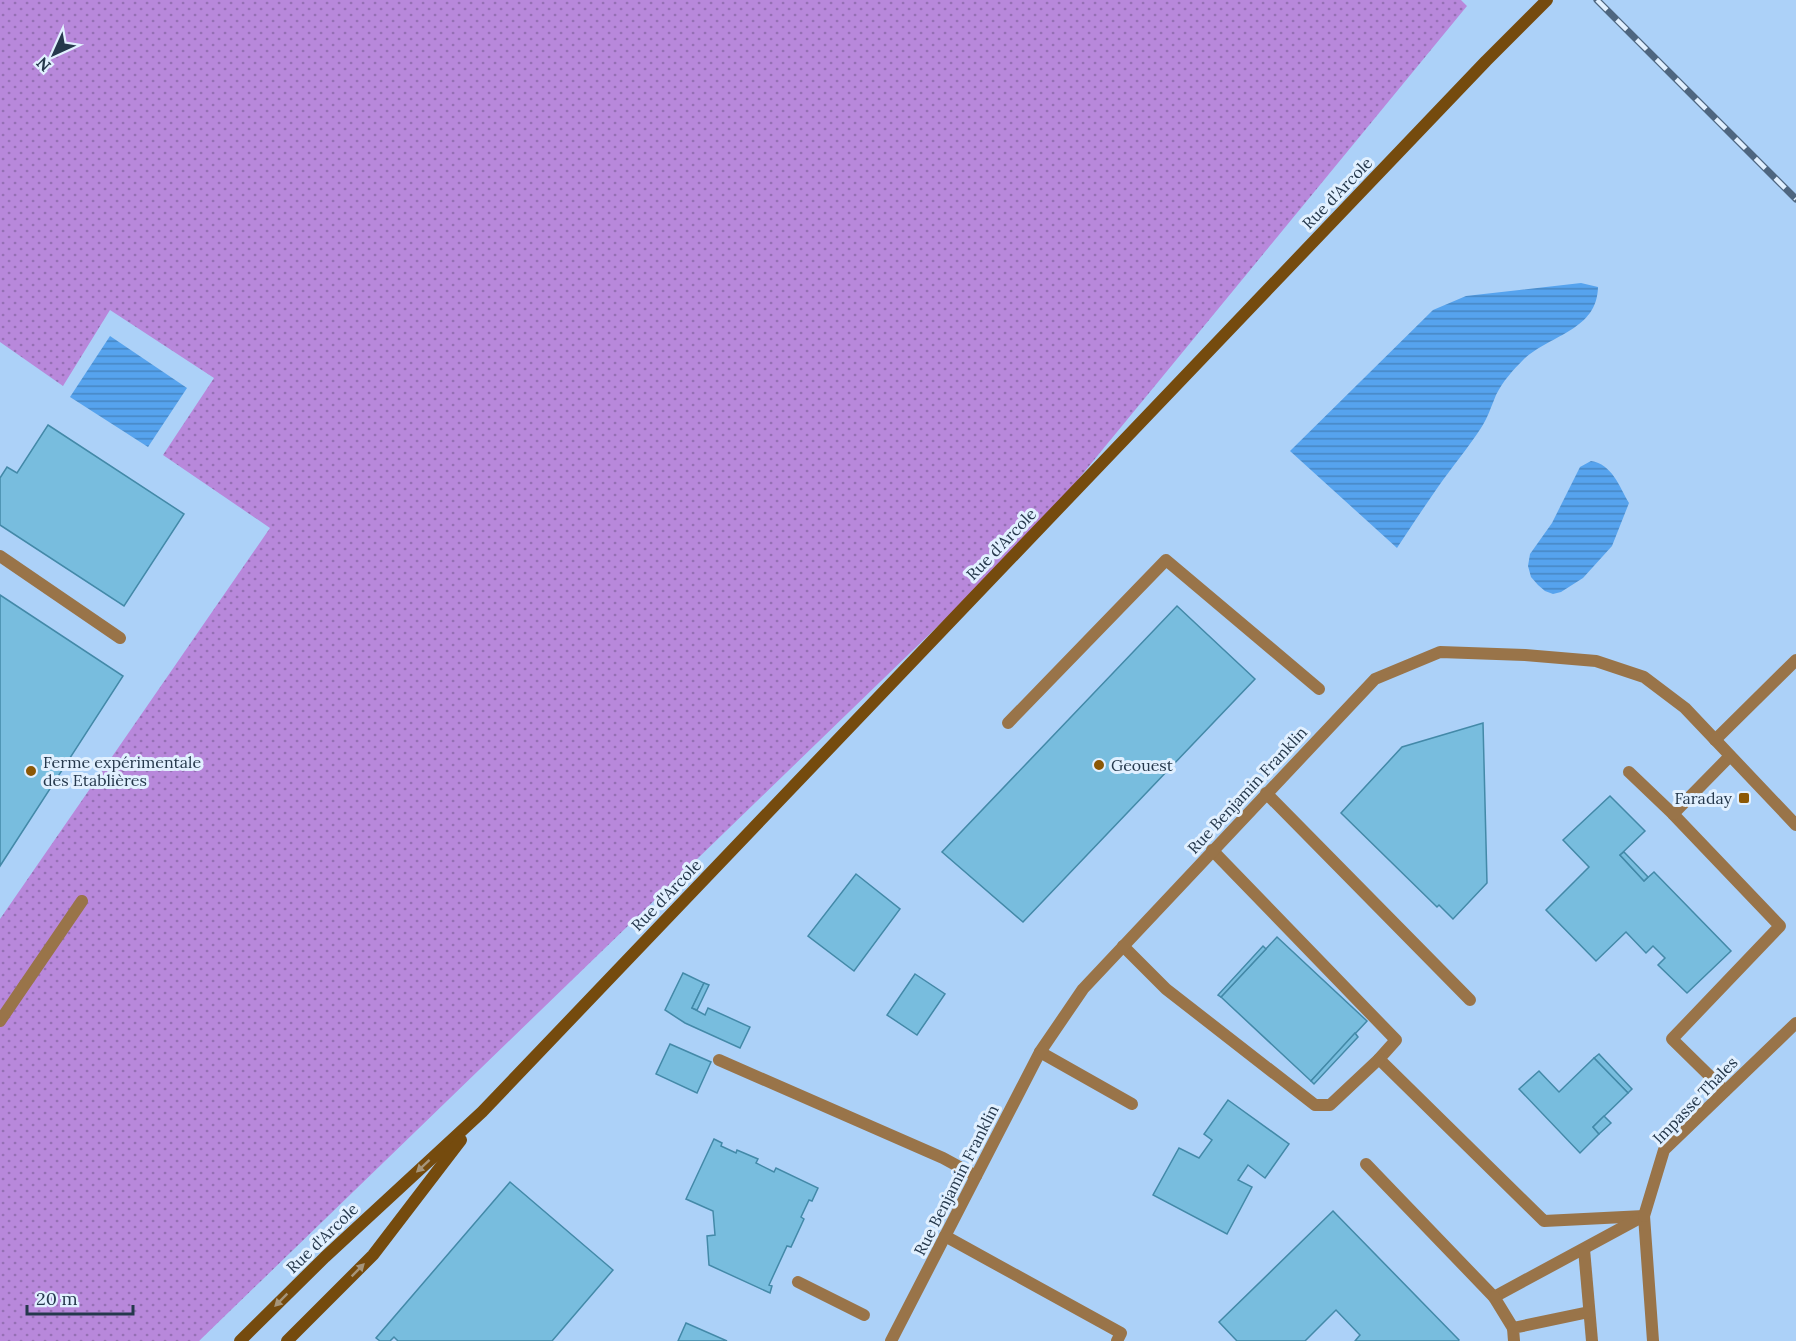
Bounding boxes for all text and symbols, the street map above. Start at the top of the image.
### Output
north arrow [24,24,84,84]
text: N [32,53,55,76]
street label: Rue d'Arcole [1298,153,1376,233]
street label: Rue d'Arcole [962,504,1040,584]
street label: Rue Benjamin Franklin [1183,722,1311,858]
place label: Ferme expérimentale des Etablières [43,752,201,790]
place label: Geouest [1111,755,1174,775]
marker: Geouest [1092,758,1106,772]
marker: Ferme expérimentale des Etablières [24,764,38,778]
place label: Faraday [1674,788,1733,808]
marker: Faraday [1737,791,1751,805]
street label: Rue d'Arcole [627,855,705,935]
street label: Impasse Thales [1648,1052,1742,1148]
street label: Rue Benjamin Franklin [909,1101,1003,1259]
one-way arrow [416,1159,431,1172]
street label: Rue d'Arcole [282,1199,362,1277]
one-way arrow [351,1263,365,1277]
scale bar [27,1278,134,1316]
text: 20 m [36,1287,78,1310]
one-way arrow [274,1293,289,1307]

